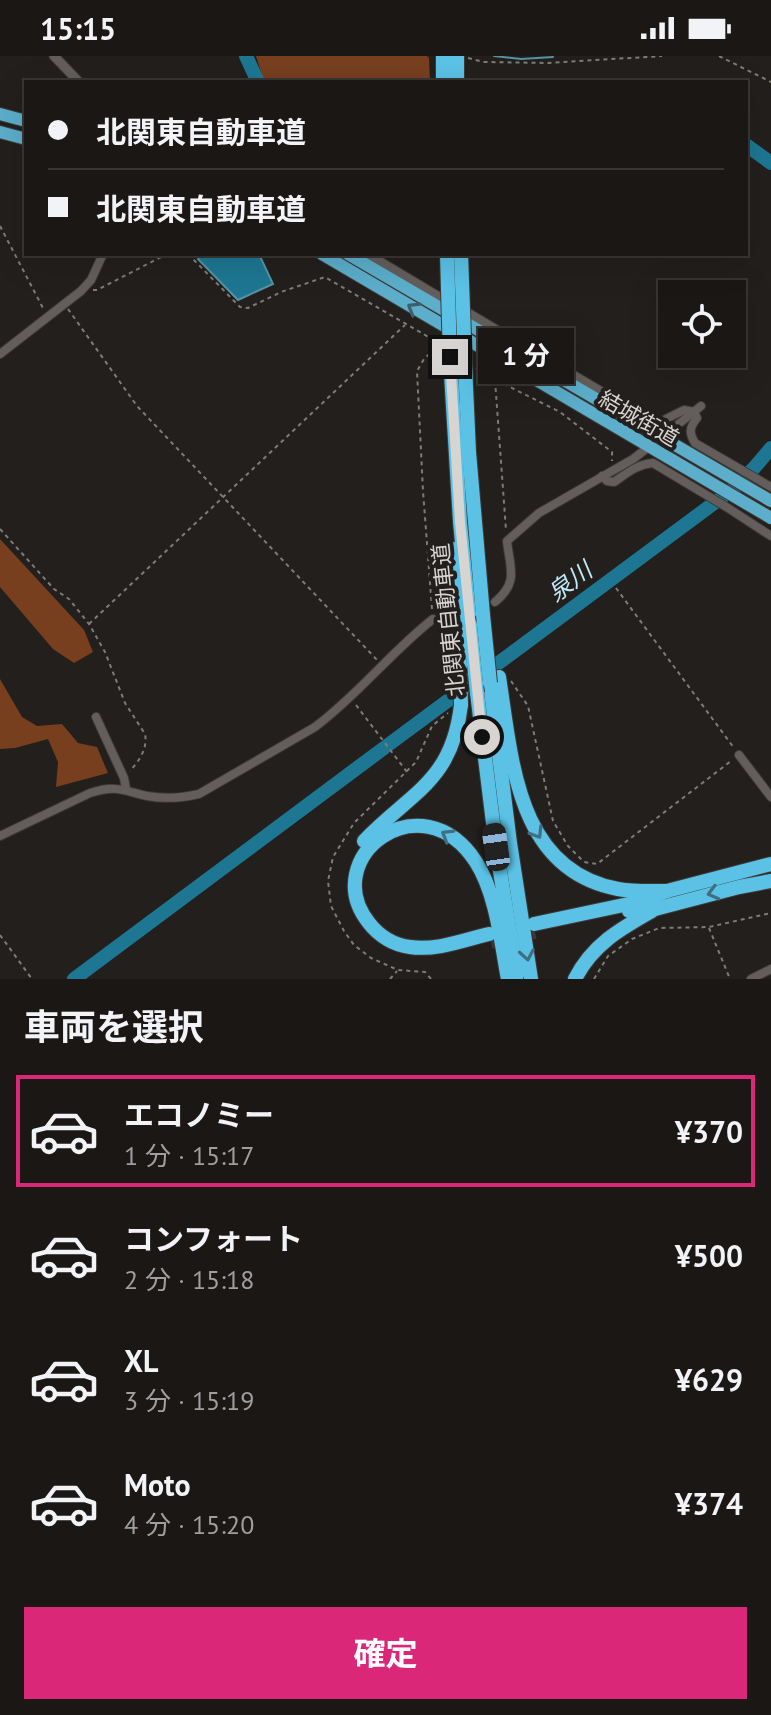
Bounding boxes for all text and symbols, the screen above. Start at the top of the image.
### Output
text: 15:15 [40,9,116,48]
text: 北関東自動車道 [96,112,306,151]
text: 北関東自動車道 [96,189,306,228]
map controls [658,280,746,368]
button: locate [658,280,746,368]
one-way arrow [407,302,422,318]
callout: 1 分 [478,329,574,385]
route end [432,339,468,375]
text: 1 分 [502,339,550,372]
street label: 結城街道 [594,384,684,452]
street label: 北関東自動車道 [426,542,470,698]
water label: 泉川 [541,553,601,608]
route start [464,719,500,755]
car [481,822,511,872]
one-way arrow [528,824,543,839]
one-way arrow [441,829,456,845]
one-way arrow [706,884,720,901]
one-way arrow [518,948,535,961]
text: 車両を選択 [24,1003,204,1050]
icon: car [28,1095,100,1167]
text: エコノミー [124,1095,274,1134]
text: ¥370 [675,1112,743,1151]
text: 1 分 · 15:17 [124,1139,254,1172]
icon: car [28,1219,100,1291]
text: コンフォート [124,1219,303,1258]
text: ¥500 [675,1236,743,1275]
text: 2 分 · 15:18 [124,1263,254,1296]
text: XL [124,1341,158,1380]
icon: car [28,1343,100,1415]
text: ¥629 [675,1360,743,1399]
text: 3 分 · 15:19 [124,1384,254,1417]
text: Moto [124,1465,191,1504]
icon: car [28,1467,100,1539]
text: ¥374 [675,1484,743,1523]
text: 4 分 · 15:20 [124,1508,254,1541]
button: 確定 [24,1607,747,1699]

